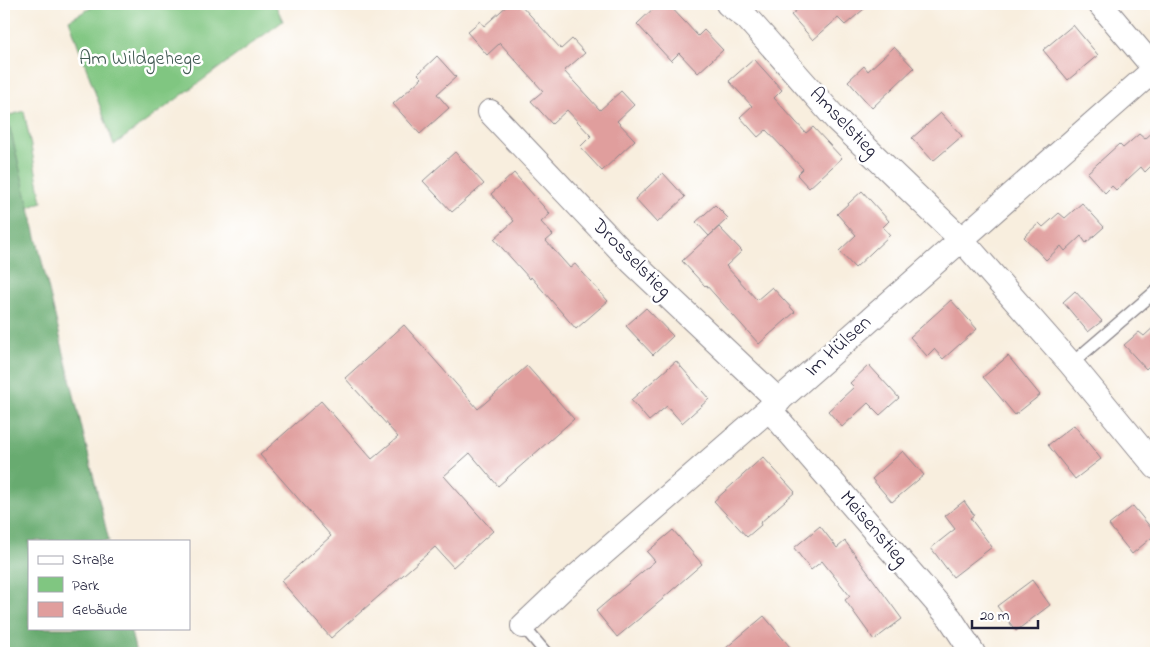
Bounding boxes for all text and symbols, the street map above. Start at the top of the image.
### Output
park label: Am Wildgehege [79,45,201,75]
street label: Amselstieg [801,81,884,166]
street label: Drosselstieg [583,212,677,306]
street label: Im Hülsen [799,309,879,385]
street label: Meisenstieg [831,485,914,574]
legend [28,540,190,630]
text: Straße [72,549,114,571]
text: Park [72,575,100,597]
scale bar [972,597,1039,629]
text: Gebäude [72,599,128,621]
text: 20 m [980,605,1010,627]

